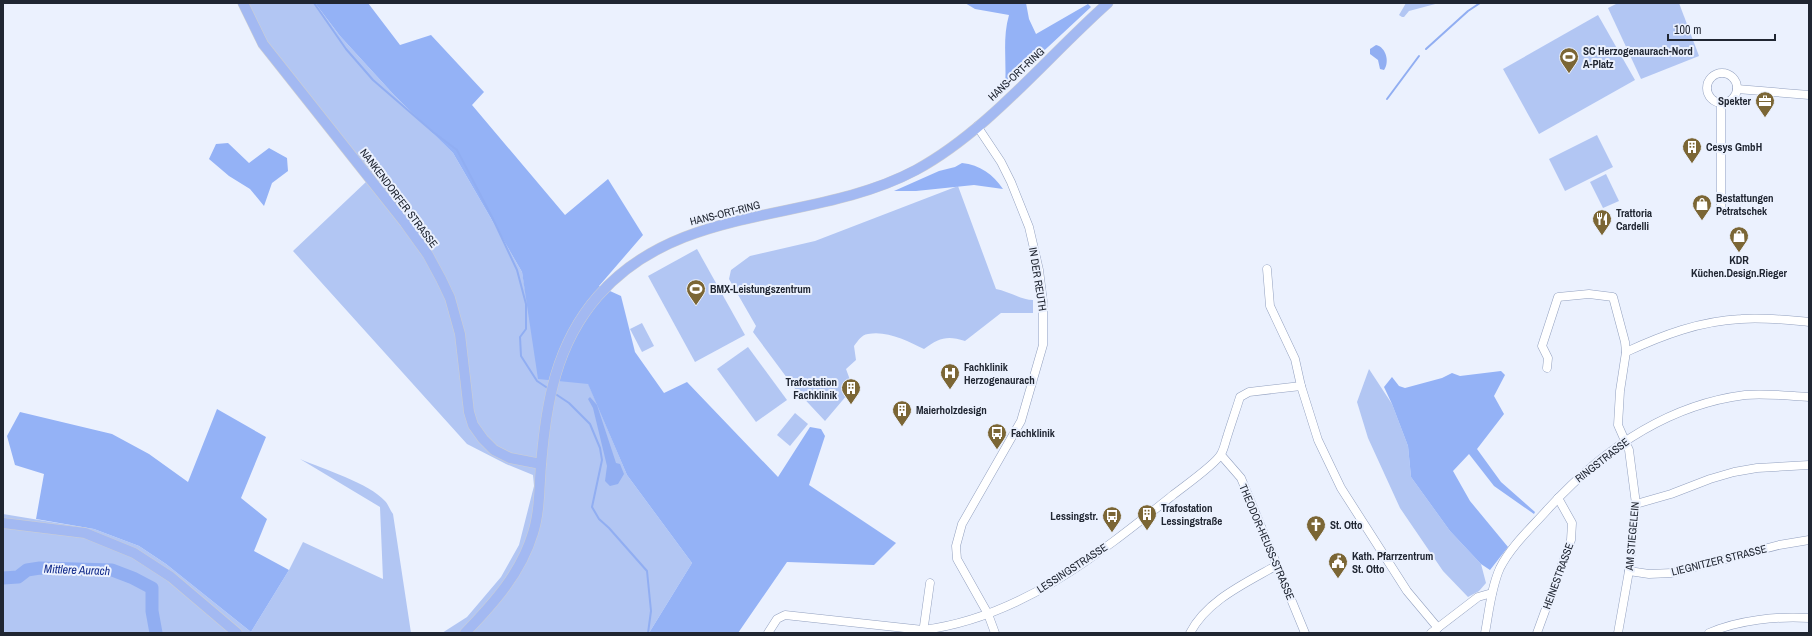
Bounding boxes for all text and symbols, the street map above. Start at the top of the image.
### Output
scale bar [1668,16,1775,42]
text: 100 m [1674,22,1701,38]
street label: HANS-ORT-RING [985,44,1047,104]
place label: SC Herzogenaurach-Nord A-Platz [1583,44,1693,71]
sports icon: SC Herzogenaurach-Nord A-Platz [1558,46,1580,74]
office icon: Spekter [1754,90,1776,118]
place label: Spekter [1718,94,1751,108]
building icon: Cesys GmbH [1681,136,1703,164]
place label: Cesys GmbH [1706,140,1762,154]
street label: NANKENDORFER STRASSE [357,146,441,250]
place label: Bestattungen Petratschek [1716,191,1774,218]
shop icon: Bestattungen Petratschek [1691,193,1713,221]
street label: HANS-ORT-RING [688,197,762,229]
place label: Trattoria Cardelli [1616,206,1652,233]
restaurant icon: Trattoria Cardelli [1591,208,1613,236]
shop icon: KDR Küchen.Design.Rieger [1728,225,1750,253]
street label: IN DER REUTH [1026,246,1050,312]
place label: KDR Küchen.Design.Rieger [1691,253,1788,280]
sports icon: BMX-Leistungszentrum [685,278,707,306]
place label: BMX-Leistungszentrum [710,282,811,296]
place label: Fachklinik Herzogenaurach [964,360,1035,387]
hospital icon: Fachklinik Herzogenaurach [939,362,961,390]
place label: Trafostation Fachklinik [785,375,838,402]
building icon: Trafostation Fachklinik [840,377,862,405]
building icon: Maierholzdesign [891,399,913,427]
place label: Maierholzdesign [916,403,987,417]
bus stop icon: Fachklinik [986,422,1008,450]
place label: Fachklinik [1011,426,1056,440]
street label: RINGSTRASSE [1572,435,1632,485]
street label: THEODOR-HEUSS-STRASSE [1236,482,1298,602]
place label: Trafostation Lessingstraße [1161,501,1222,528]
street label: AM STIEGELEIN [1622,501,1642,572]
building icon: Trafostation Lessingstraße [1136,503,1158,531]
bus stop icon: Lessingstr. [1101,505,1123,533]
place label: Lessingstr. [1050,509,1098,523]
church icon: St. Otto [1305,514,1327,542]
place label: St. Otto [1330,518,1363,532]
street label: LESSINGSTRASSE [1034,540,1110,596]
street label: HEINESTRASSE [1540,541,1576,611]
street label: LIEGNITZER STRASSE [1670,541,1768,579]
place label: Kath. Pfarrzentrum St. Otto [1352,549,1433,576]
public building icon: Kath. Pfarrzentrum St. Otto [1327,551,1349,579]
water label: Mittlere Aurach [44,561,110,579]

